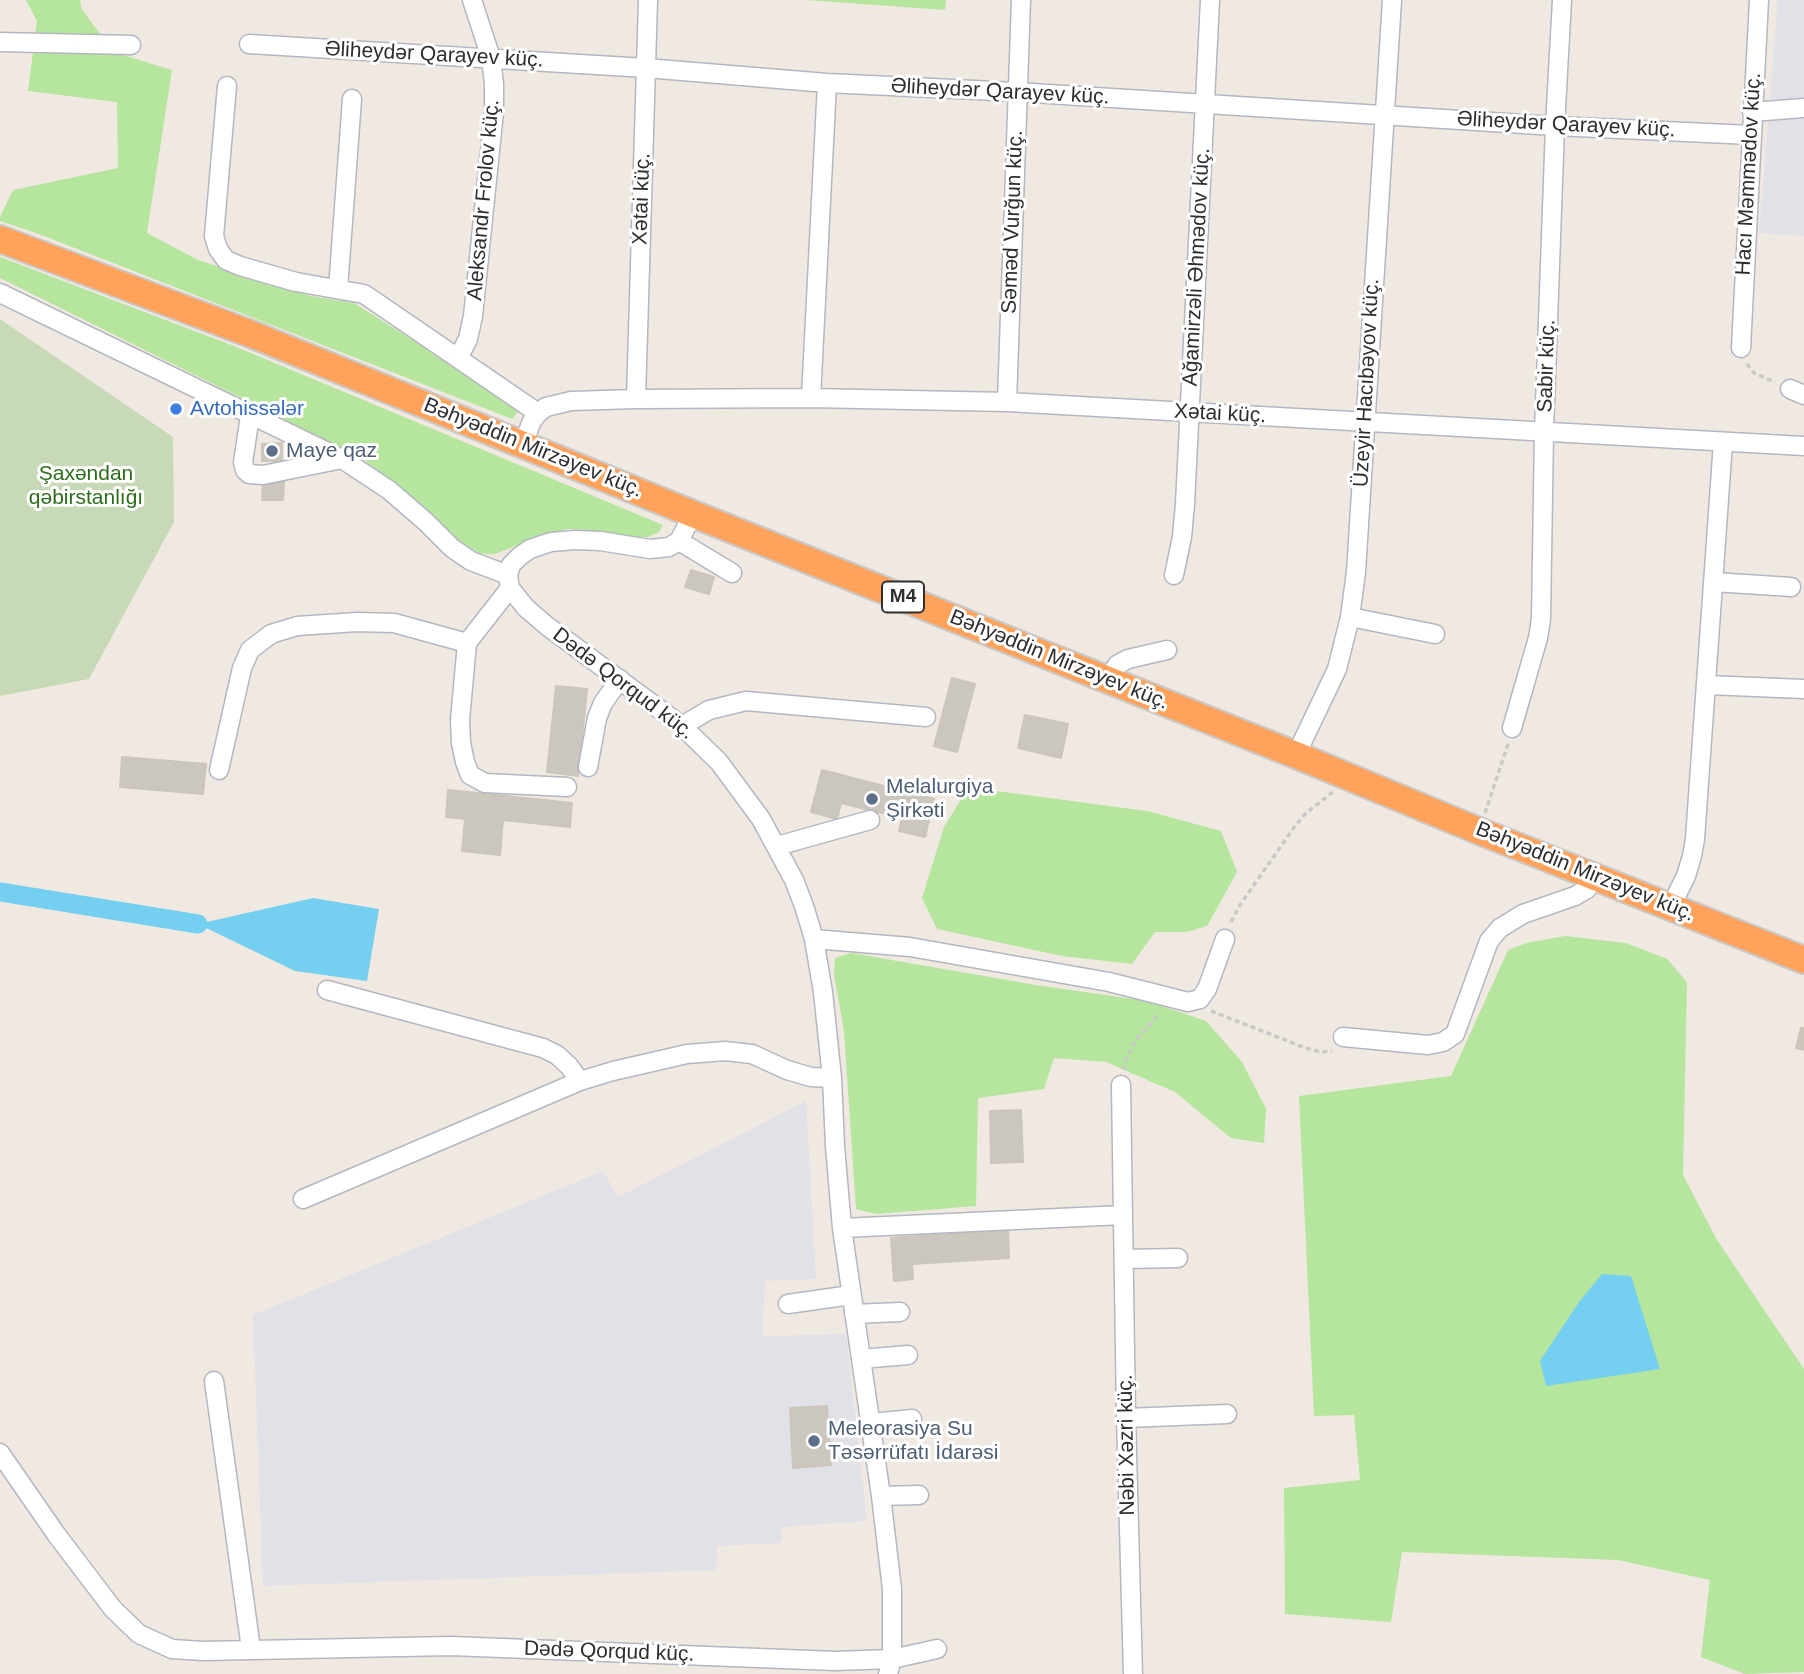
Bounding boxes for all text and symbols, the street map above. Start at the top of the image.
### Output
street label: Əliheydər Qarayev küç. [324,37,544,73]
street label: Hacı Məmmədov küç. [1731,72,1767,276]
street label: Əliheydər Qarayev küç. [890,74,1110,110]
street label: Aleksandr Frolov küç. [463,98,505,302]
street label: Əliheydər Qarayev küç. [1456,107,1676,143]
street label: Səməd Vurğun küç. [997,130,1029,314]
street label: Ağamirzəli Əhmədov küç. [1178,147,1216,387]
street label: Xətai küç. [628,152,656,246]
street label: Üzeyir Hacıbəyov küç. [1349,278,1385,488]
street label: Sabir küç. [1533,319,1561,413]
street label: Bəhyəddin Mirzəyev küç. [420,393,646,503]
place label: Avtohissələr [190,396,304,422]
street label: Xətai küç. [1173,399,1267,429]
marker: Avtohissələr [168,401,184,417]
place label: Maye qaz [286,438,377,464]
marker: Maye qaz [264,443,280,459]
park label: Şaxəndan qəbirstanlığı [29,461,143,511]
road number: M4 [882,582,924,612]
street label: Bəhyəddin Mirzəyev küç. [946,605,1172,715]
street label: Dədə Qorqud küç. [547,623,699,745]
place label: Melalurgiya Şirkəti [886,774,993,824]
marker: Melalurgiya Şirkəti [864,791,880,807]
street label: Bəhyəddin Mirzəyev küç. [1472,817,1698,927]
street label: Nəbi Xəzri küç. [1113,1374,1141,1516]
place label: Meleorasiya Su Təsərrüfatı İdarəsi [828,1416,998,1466]
marker: Meleorasiya Su Təsərrüfatı İdarəsi [806,1433,822,1449]
street label: Dədə Qorqud küç. [523,1636,695,1668]

